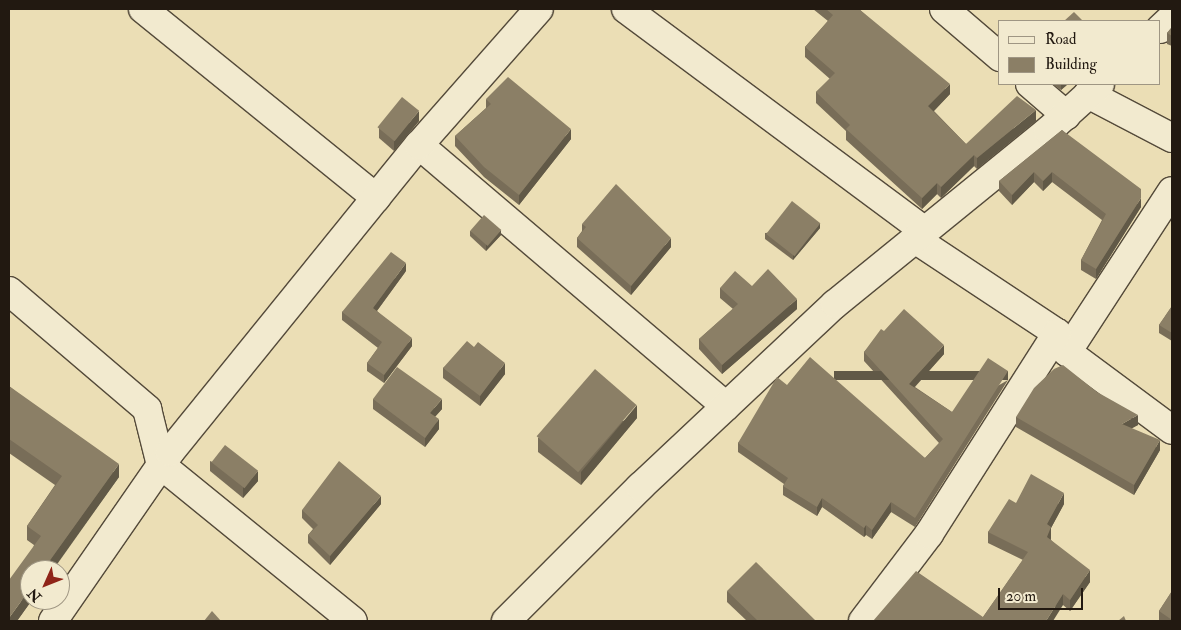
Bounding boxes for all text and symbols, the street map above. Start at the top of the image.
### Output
legend [998,20,1161,85]
text: Road [1045,30,1076,49]
text: Building [1045,55,1097,74]
north arrow [20,560,70,610]
scale bar [1001,578,1086,610]
text: N [24,585,45,605]
text: 20 m [1006,587,1036,606]

